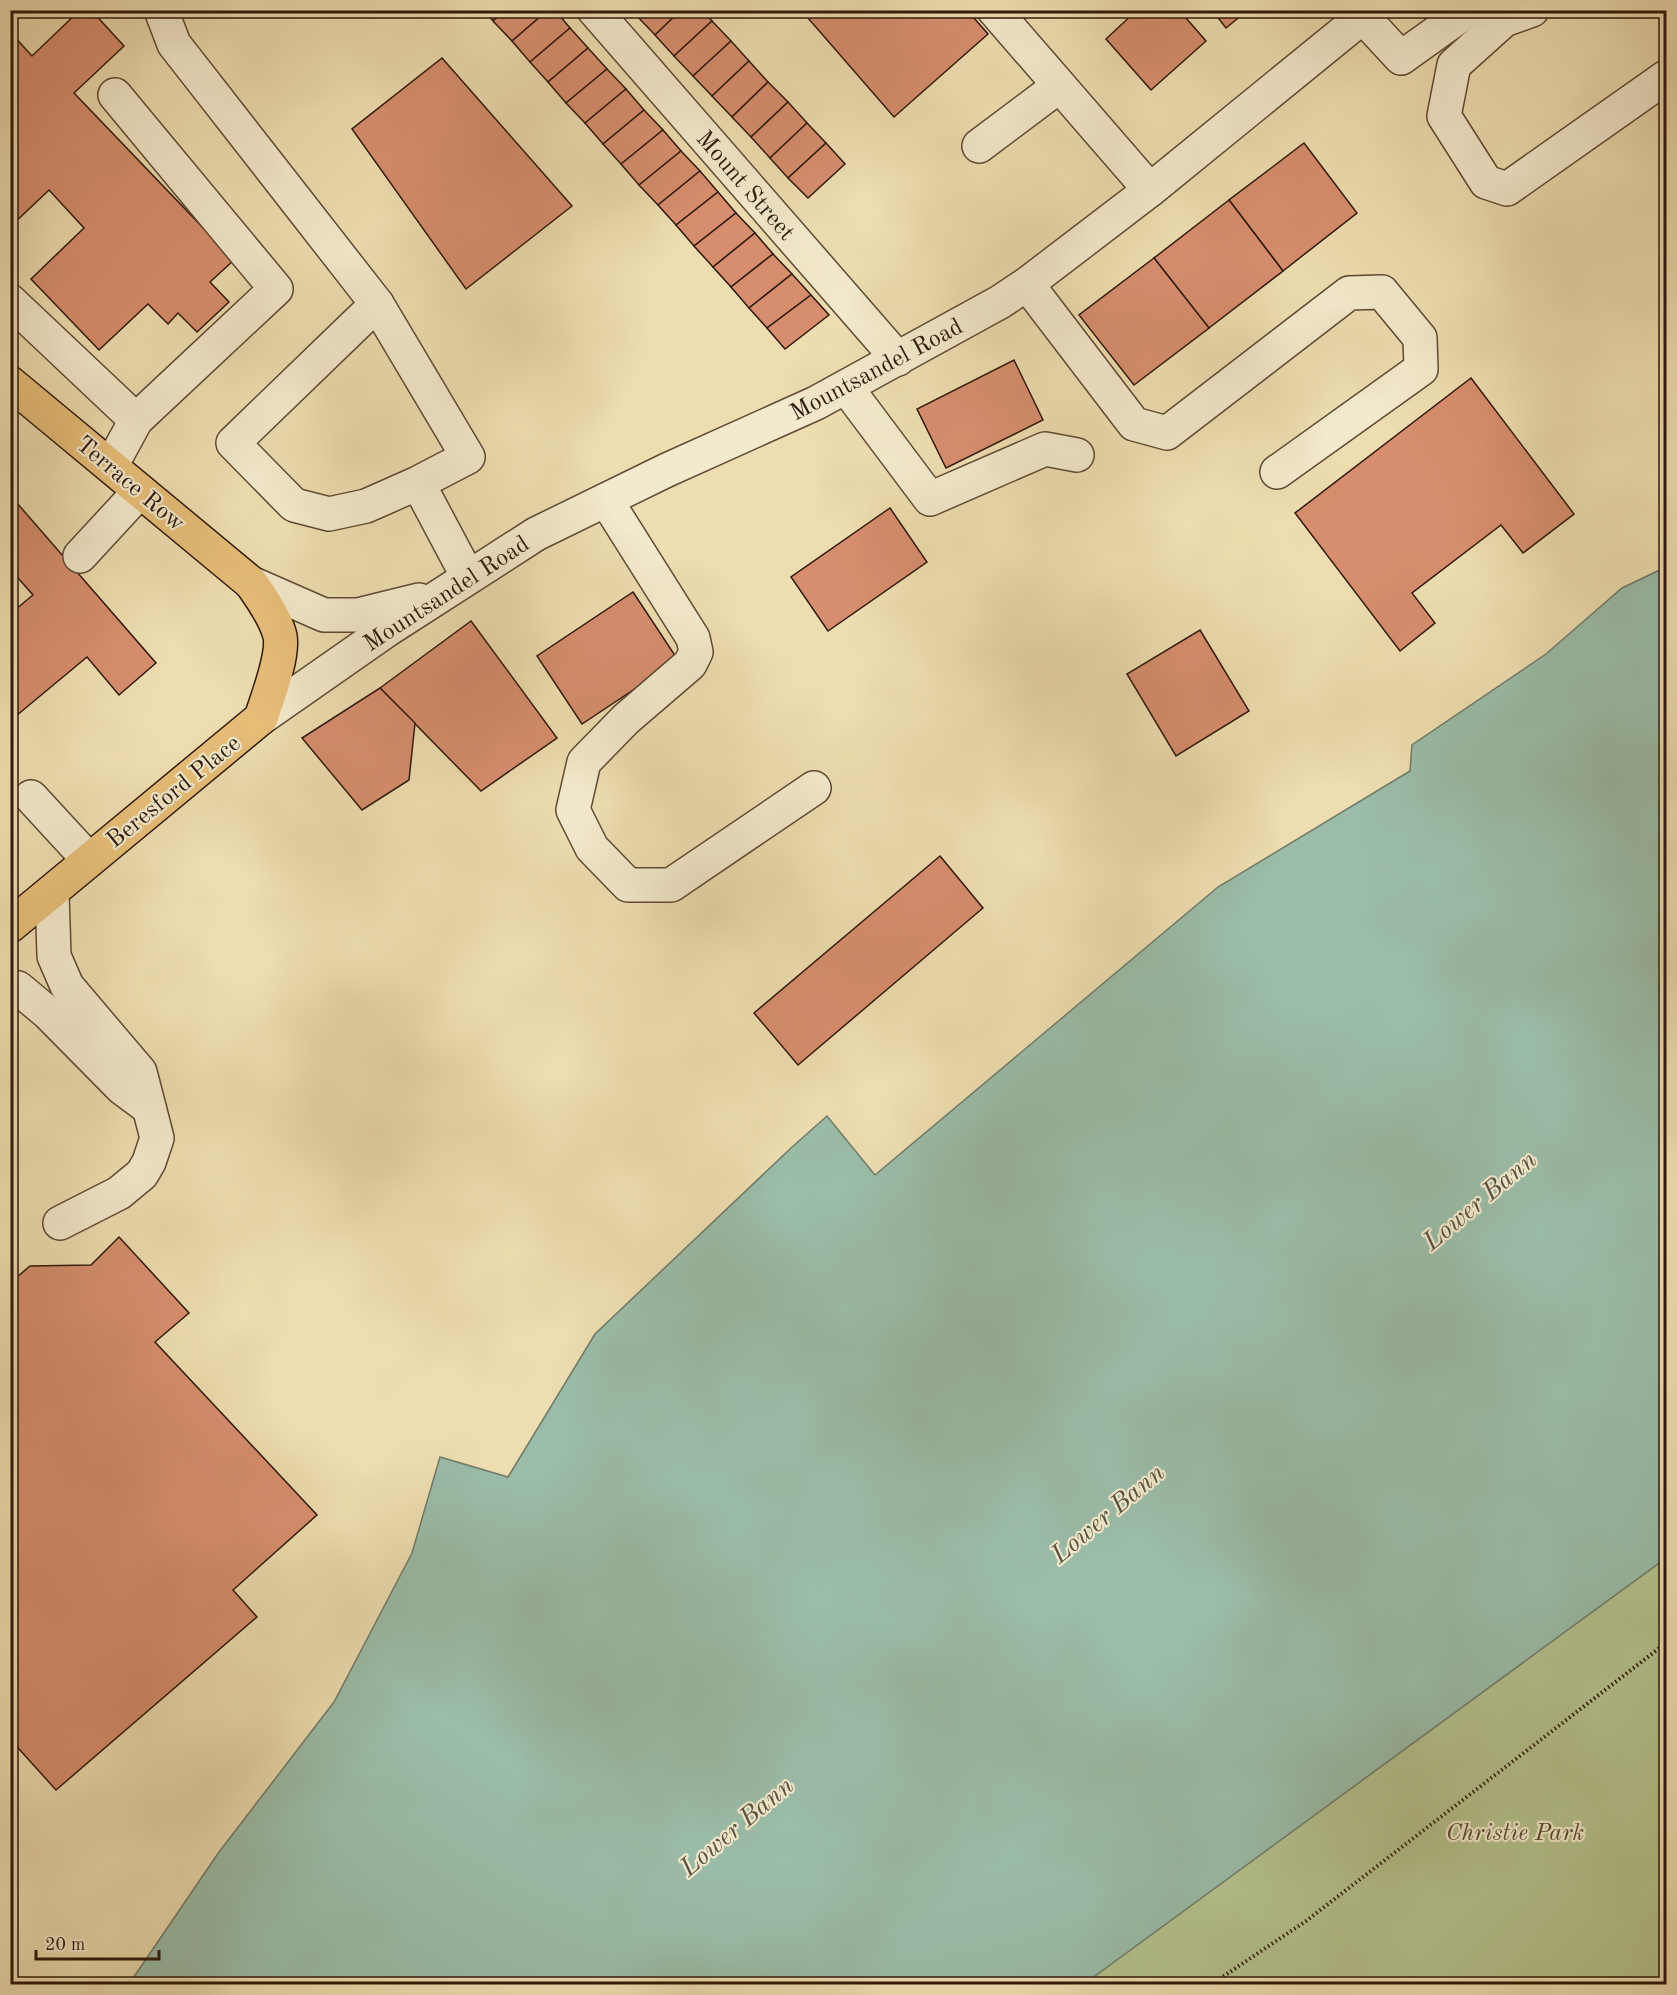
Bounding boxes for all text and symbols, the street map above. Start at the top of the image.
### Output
street label: Mount Street [691,127,798,246]
street label: Mountsandel Road [787,315,967,426]
street label: Terrace Row [71,432,189,537]
street label: Mountsandel Road [360,532,534,657]
street label: Beresford Place [103,732,246,853]
water label: Lower Bann [1418,1147,1542,1257]
water label: Lower Bann [1046,1460,1170,1570]
water label: Lower Bann [675,1773,799,1883]
park label: Christie Park [1446,1822,1584,1846]
scale bar [36,1923,159,1961]
text: 20 m [45,1936,85,1954]

